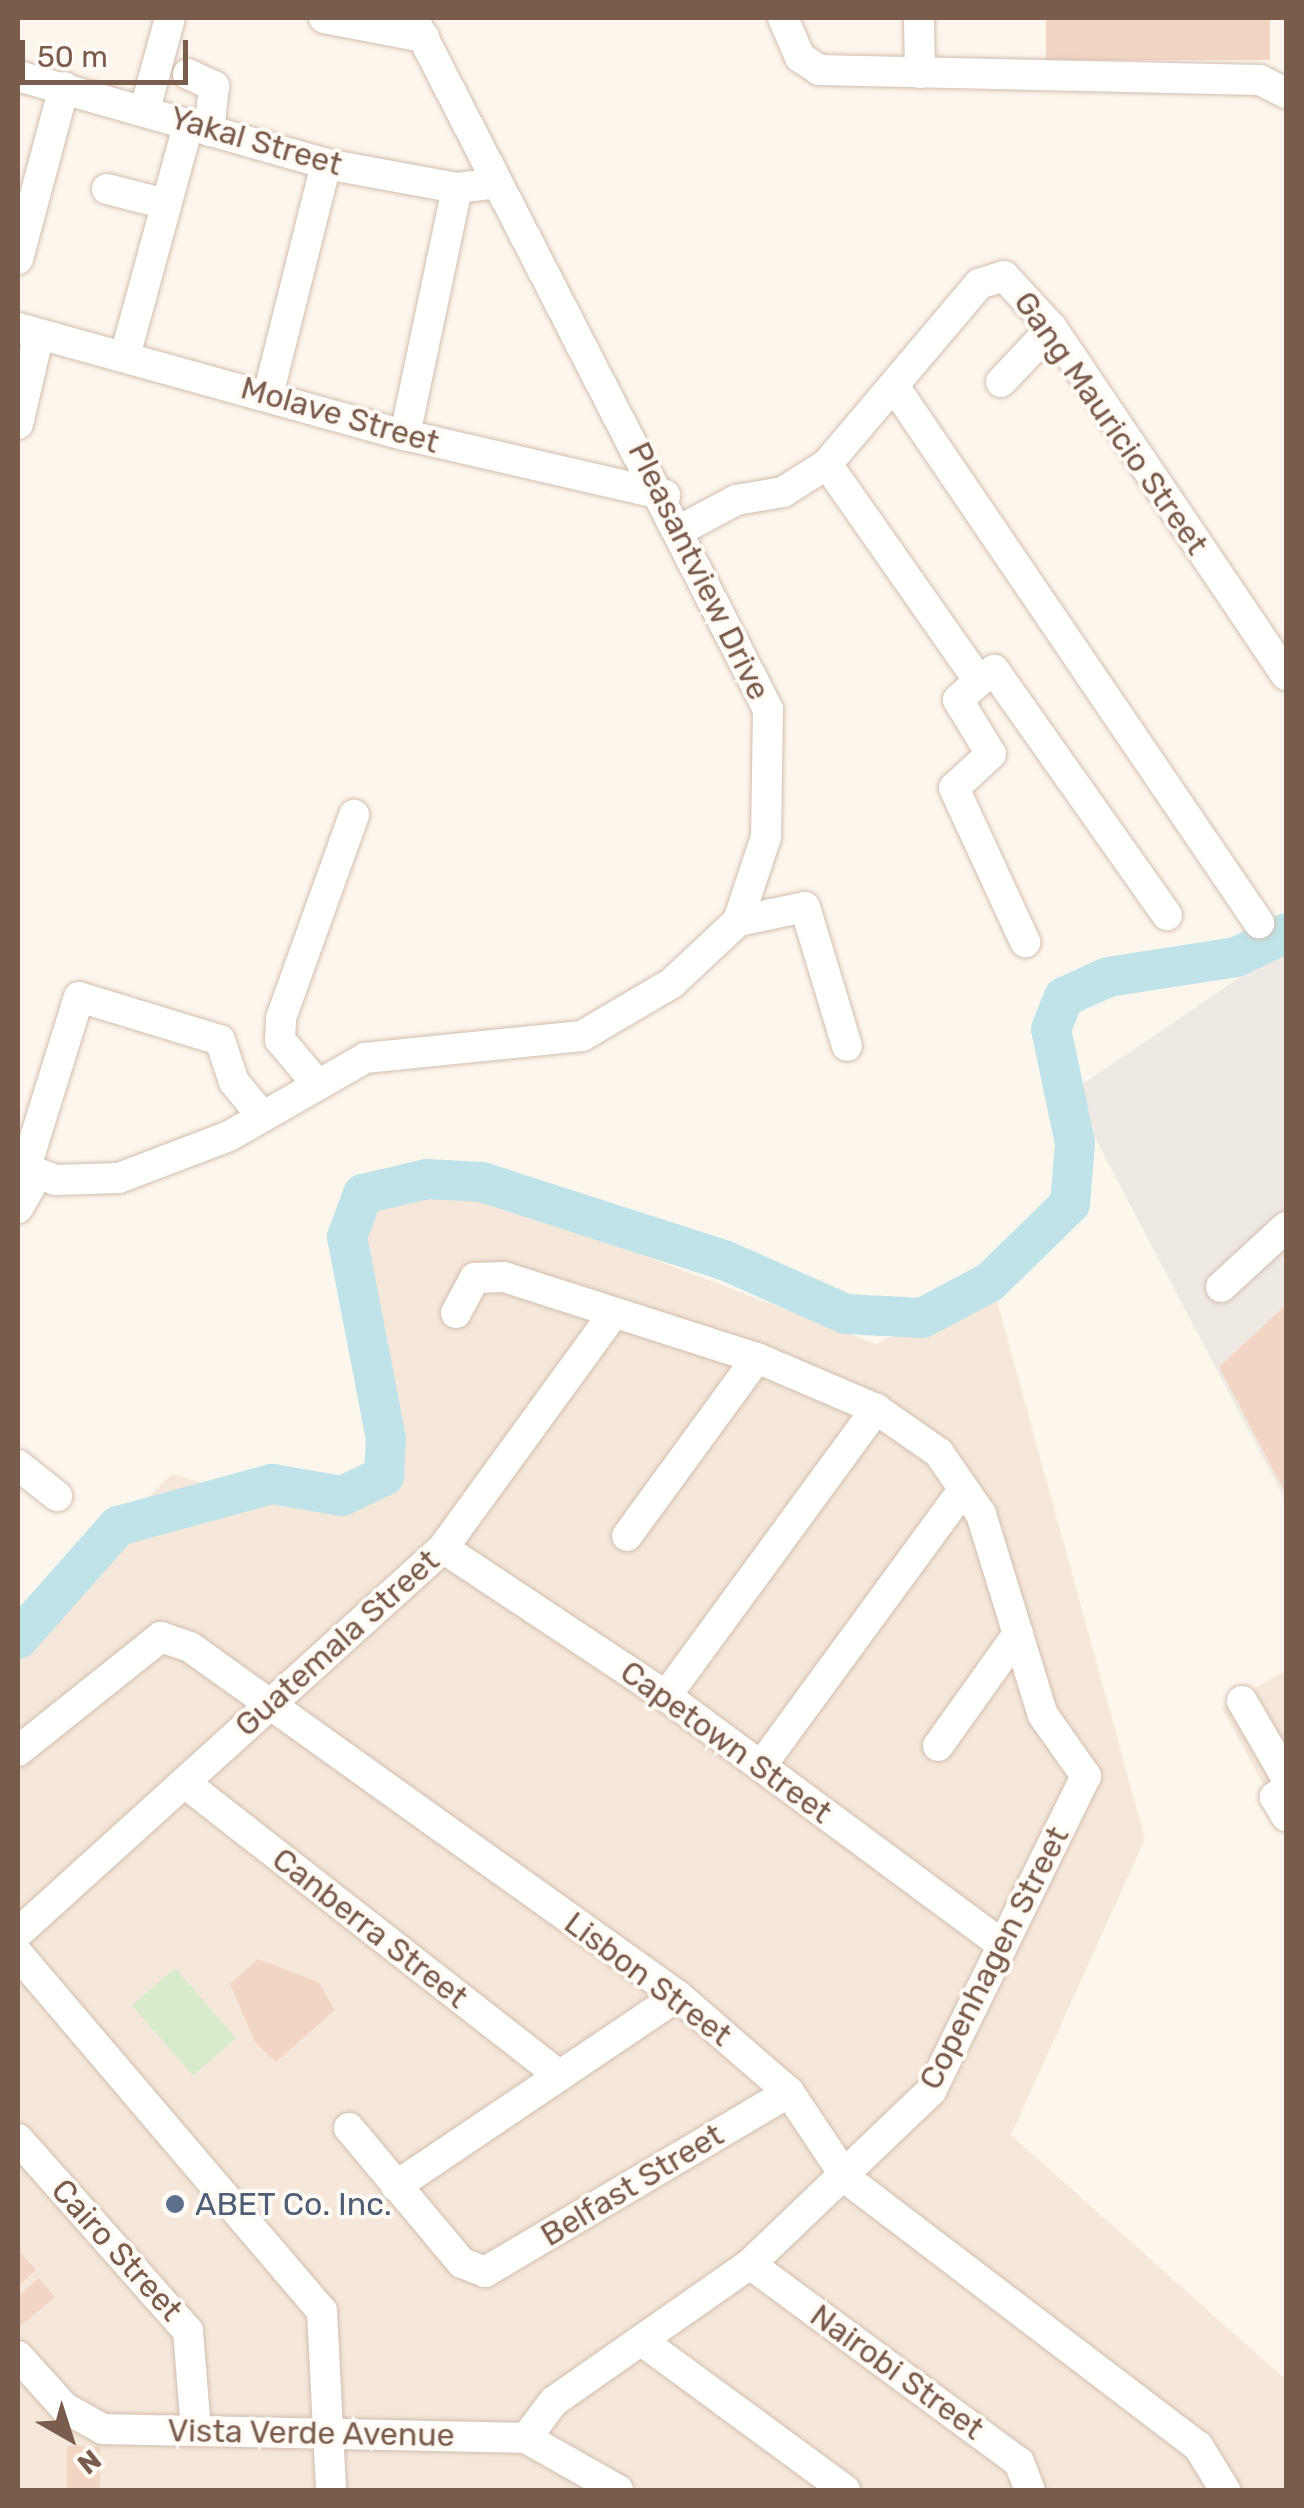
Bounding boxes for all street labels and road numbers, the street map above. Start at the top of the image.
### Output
street label: Yakal Street [166,98,346,184]
street label: Gang Mauricio Street [1006,284,1216,562]
street label: Molave Street [237,368,443,462]
street label: Pleasantview Drive [620,435,778,707]
street label: Guatemala Street [227,1541,447,1745]
street label: Capetown Street [613,1652,839,1832]
street label: Copenhagen Street [911,1820,1077,2096]
street label: Canberra Street [265,1840,475,2016]
street label: Lisbon Street [557,1904,739,2054]
street label: Belfast Street [534,2115,730,2255]
street label: Cairo Street [43,2171,191,2329]
street label: Nairobi Street [803,2296,991,2448]
street label: Vista Verde Avenue [166,2411,456,2455]

